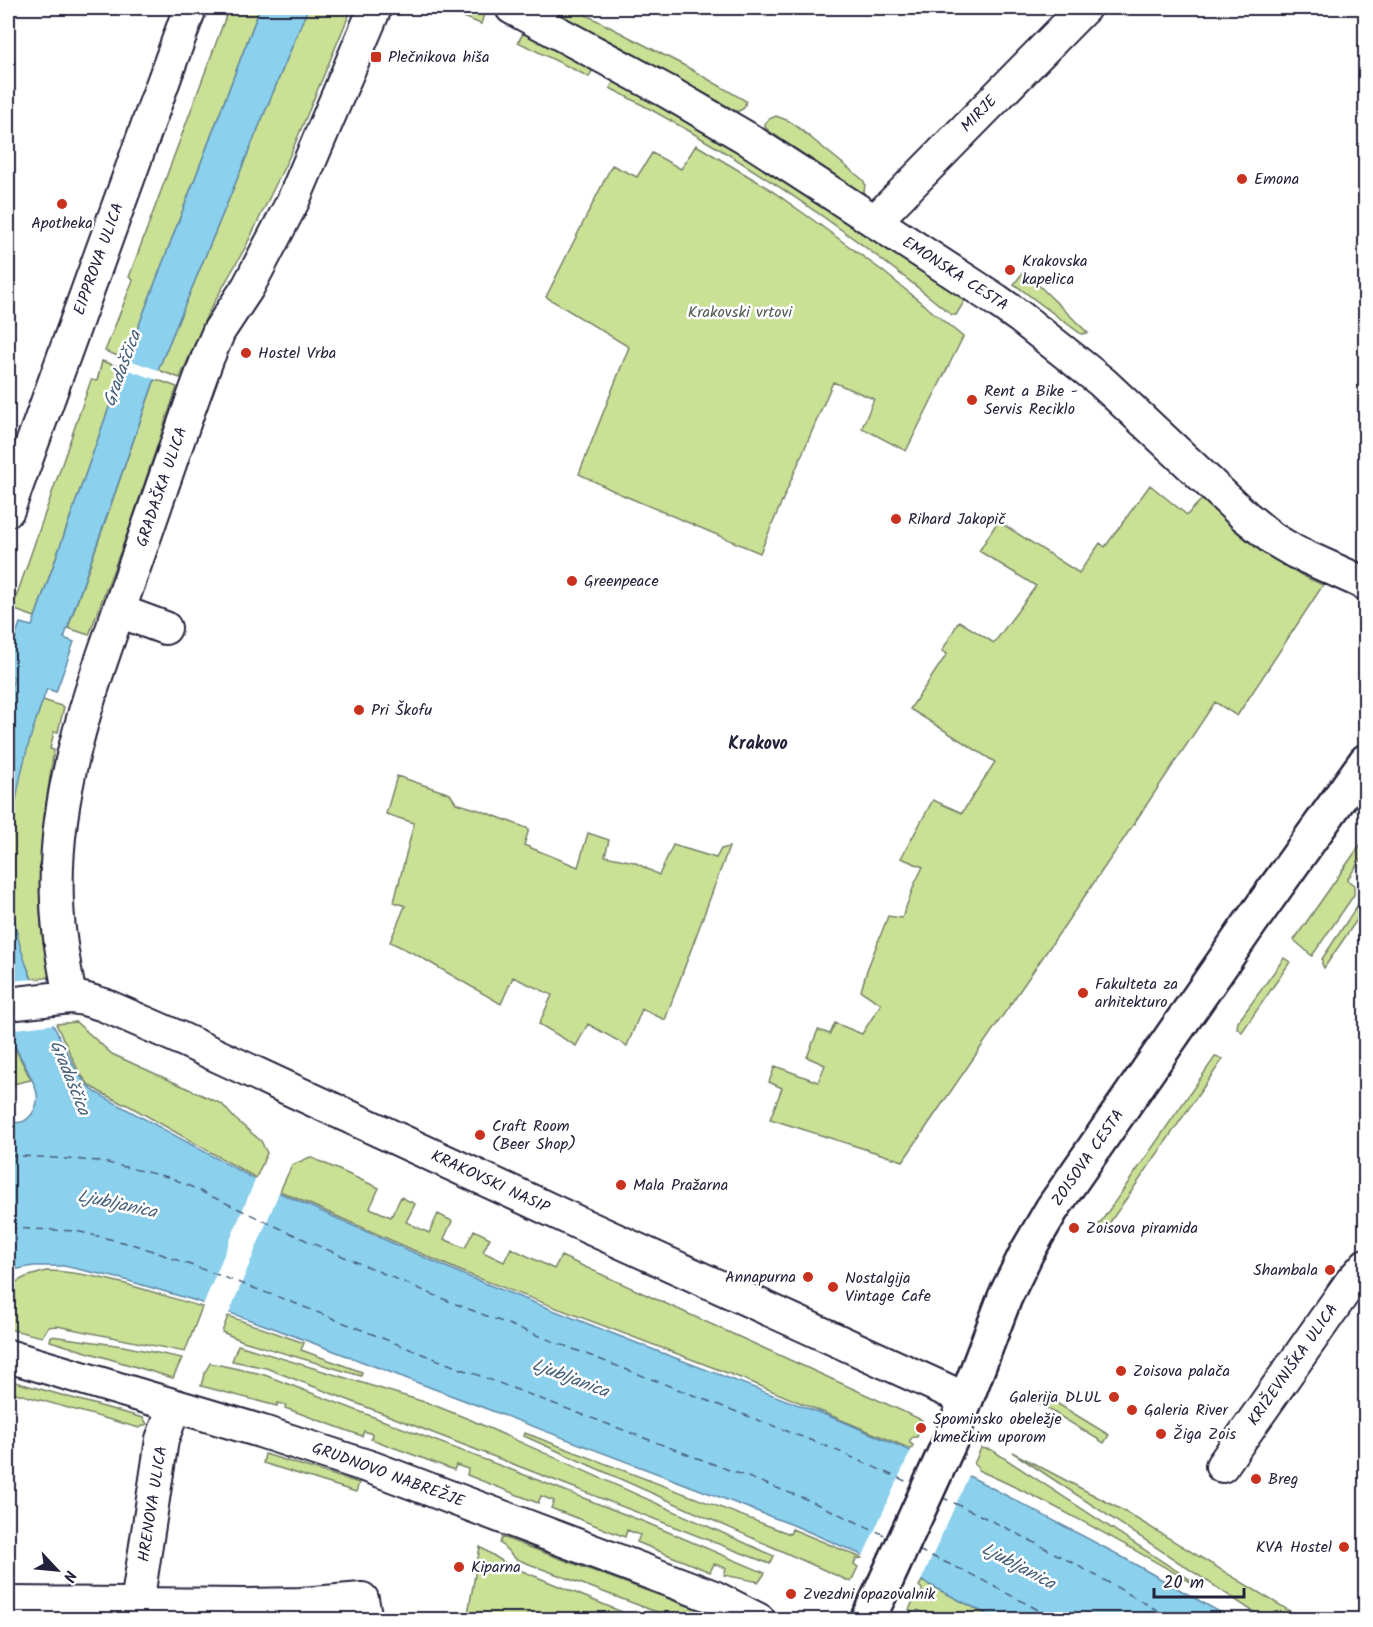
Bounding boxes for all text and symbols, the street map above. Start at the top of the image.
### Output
place label: Plečnikova hiša [388,45,489,70]
marker: Plečnikova hiša [369,50,383,64]
street label: MIRJE [955,89,1004,138]
place label: Emona [1254,167,1299,192]
marker: Emona [1235,172,1249,186]
marker: Apotheka [55,197,69,211]
street label: EIPPROVA ULICA [67,199,131,319]
place label: Apotheka [31,211,93,236]
street label: EMONSKA CESTA [897,230,1013,318]
place label: Krakovska kapelica [1022,249,1088,292]
marker: Krakovska kapelica [1003,263,1017,277]
park label: Krakovski vrtovi [688,300,793,325]
water label: Gradaščica [96,325,151,411]
place label: Hostel Vrba [258,341,336,366]
marker: Hostel Vrba [239,346,253,360]
place label: Rent a Bike - Servis Reciklo [984,379,1078,422]
marker: Rent a Bike - Servis Reciklo [965,393,979,407]
street label: GRADAŠKA ULICA [130,423,194,550]
place label: Rihard Jakopič [908,507,1006,532]
marker: Rihard Jakopič [889,512,903,526]
place label: Greenpeace [584,569,659,594]
marker: Greenpeace [565,574,579,588]
place label: Pri Škofu [371,698,432,723]
marker: Pri Škofu [352,703,366,717]
district label: Krakovo [728,730,788,759]
place label: Fakulteta za arhitekturo [1095,972,1178,1015]
marker: Fakulteta za arhitekturo [1076,986,1090,1000]
water label: Gradaščica [41,1036,98,1122]
street label: ZOISOVA CESTA [1045,1104,1131,1212]
place label: Craft Room (Beer Shop) [492,1114,576,1157]
marker: Craft Room (Beer Shop) [473,1128,487,1142]
street label: KRAKOVSKI NASIP [427,1144,554,1221]
place label: Mala Pražarna [633,1173,728,1198]
marker: Mala Pražarna [614,1178,628,1192]
water label: Ljubljanica [75,1182,161,1228]
place label: Zoisova piramida [1086,1216,1198,1241]
marker: Zoisova piramida [1067,1221,1081,1235]
place label: Shambala [1253,1258,1318,1283]
marker: Shambala [1323,1263,1337,1277]
place label: Annapurna [725,1265,796,1290]
place label: Nostalgija Vintage Cafe [845,1266,931,1309]
marker: Annapurna [801,1270,815,1284]
marker: Nostalgija Vintage Cafe [826,1280,840,1294]
street label: KRIŽEVNIŠKA ULICA [1241,1299,1345,1431]
water label: Ljubljanica [527,1351,614,1407]
place label: Zoisova palača [1133,1359,1230,1384]
marker: Zoisova palača [1114,1364,1128,1378]
place label: Galerija DLUL [1009,1385,1102,1410]
marker: Galerija DLUL [1107,1390,1121,1404]
place label: Galeria River [1144,1398,1230,1423]
marker: Galeria River [1125,1403,1139,1417]
place label: Spominsko obeležje kmečkim uporom [933,1407,1062,1450]
marker: Spominsko obeležje kmečkim uporom [914,1421,928,1435]
place label: Žiga Zois [1173,1422,1236,1447]
marker: Žiga Zois [1154,1427,1168,1441]
street label: GRUDNOVO NABREŽJE [308,1436,468,1514]
street label: HRENOVA ULICA [131,1444,175,1564]
place label: Breg [1268,1467,1298,1492]
marker: Breg [1249,1472,1263,1486]
water label: Ljubljanica [976,1535,1062,1599]
place label: KVA Hostel [1256,1535,1332,1560]
north arrow [27,1540,87,1600]
marker: KVA Hostel [1337,1540,1351,1554]
place label: Kiparna [471,1555,521,1580]
marker: Kiparna [452,1560,466,1574]
scale bar [1154,1561,1244,1599]
text: N [56,1566,83,1586]
text: 20 m [1163,1569,1204,1598]
place label: Zvezdni opazovalnik [803,1582,936,1607]
marker: Zvezdni opazovalnik [784,1587,798,1601]

